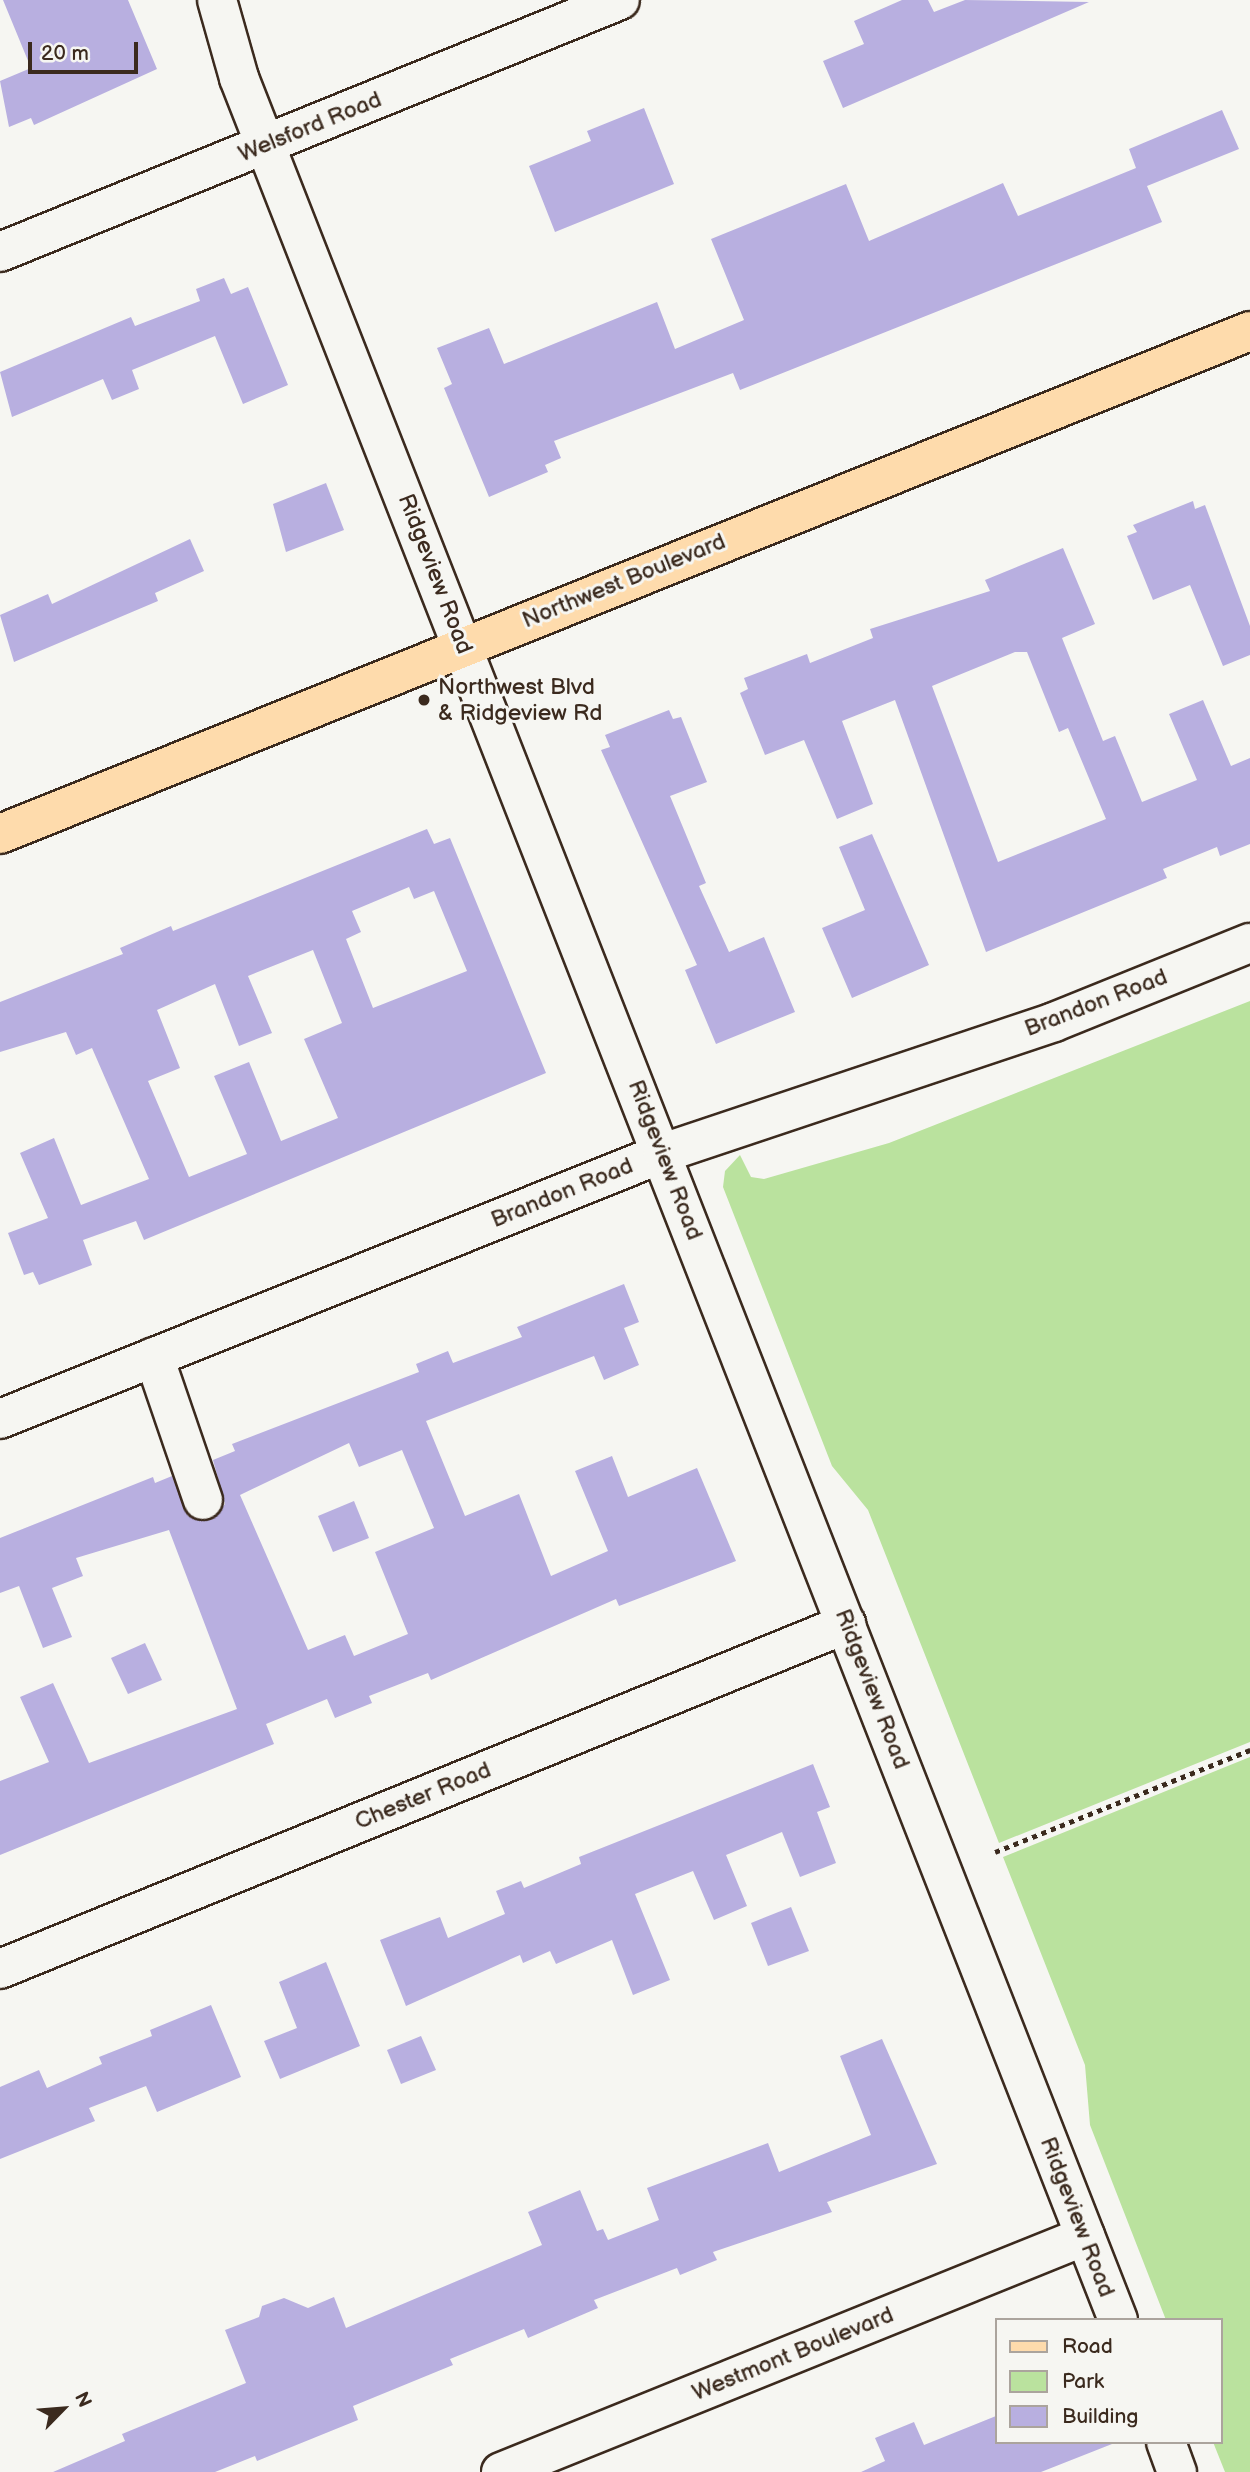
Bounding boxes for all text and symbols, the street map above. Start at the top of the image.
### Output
scale bar [32,28,142,72]
text: 20 m [41,41,89,66]
street label: Welsford Road [234,86,386,168]
street label: Ridgeview Road [392,490,478,658]
street label: Northwest Boulevard [518,528,730,634]
place label: Northwest Blvd & Ridgeview Rd [438,673,602,727]
marker: Northwest Blvd & Ridgeview Rd [416,692,432,708]
street label: Brandon Road [1021,963,1171,1043]
street label: Ridgeview Road [622,1076,708,1244]
street label: Brandon Road [487,1152,637,1234]
street label: Ridgeview Road [829,1605,915,1773]
street label: Chester Road [351,1756,495,1836]
street label: Ridgeview Road [1034,2133,1120,2301]
street label: Westmont Boulevard [688,2301,898,2407]
legend [995,2318,1222,2444]
text: Road [1062,2334,1113,2359]
text: Park [1062,2369,1104,2394]
north arrow [28,2374,98,2444]
text: N [69,2389,96,2411]
text: Building [1062,2404,1138,2429]

